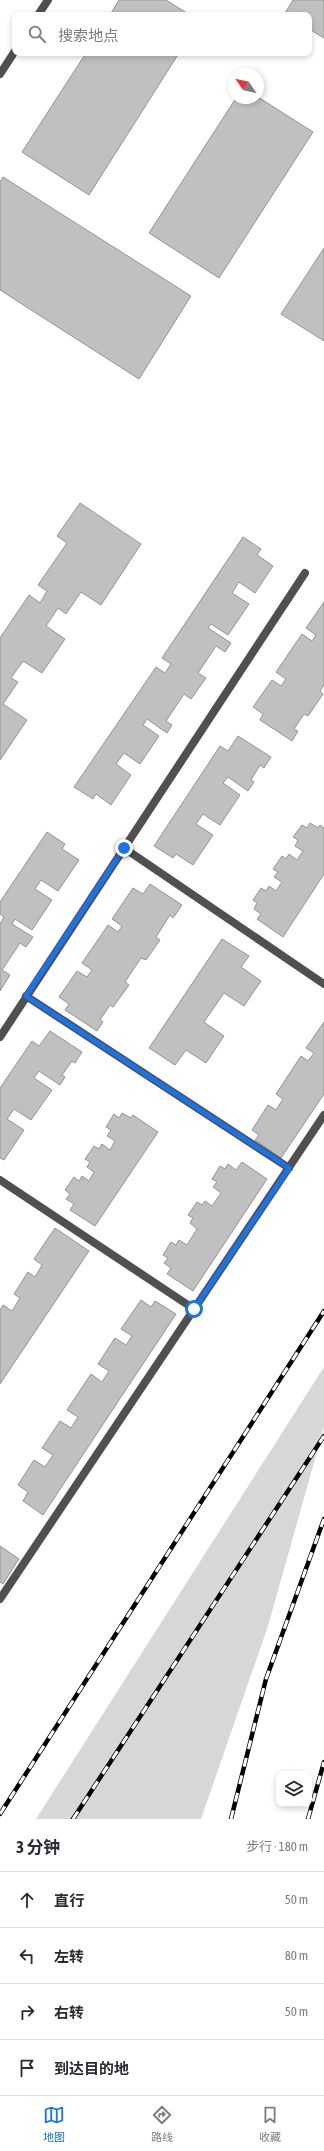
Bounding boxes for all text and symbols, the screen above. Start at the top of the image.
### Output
search box [12,12,312,56]
icon: search [26,23,48,45]
text: 搜索地点 [58,27,118,44]
north arrow [228,68,264,104]
route end [115,839,133,857]
route start [185,1300,203,1318]
map controls [276,1771,312,1807]
button: layers [276,1771,312,1807]
text: 3 分钟 [16,1837,60,1857]
text: 步行 · 180 m [246,1839,308,1854]
icon: ahead [16,1889,38,1911]
text: 直行 [54,1892,84,1909]
text: 50 m [285,1892,308,1907]
icon: left [16,1945,38,1967]
text: 左转 [54,1948,84,1965]
text: 80 m [285,1948,308,1963]
icon: right [16,2001,38,2023]
text: 右转 [54,2004,84,2021]
text: 50 m [285,2004,308,2019]
icon: arrive [16,2057,38,2079]
text: 到达目的地 [54,2060,129,2077]
tab: 地图 [43,2104,65,2144]
tab: 路线 [151,2104,173,2144]
tab: 收藏 [259,2104,281,2144]

